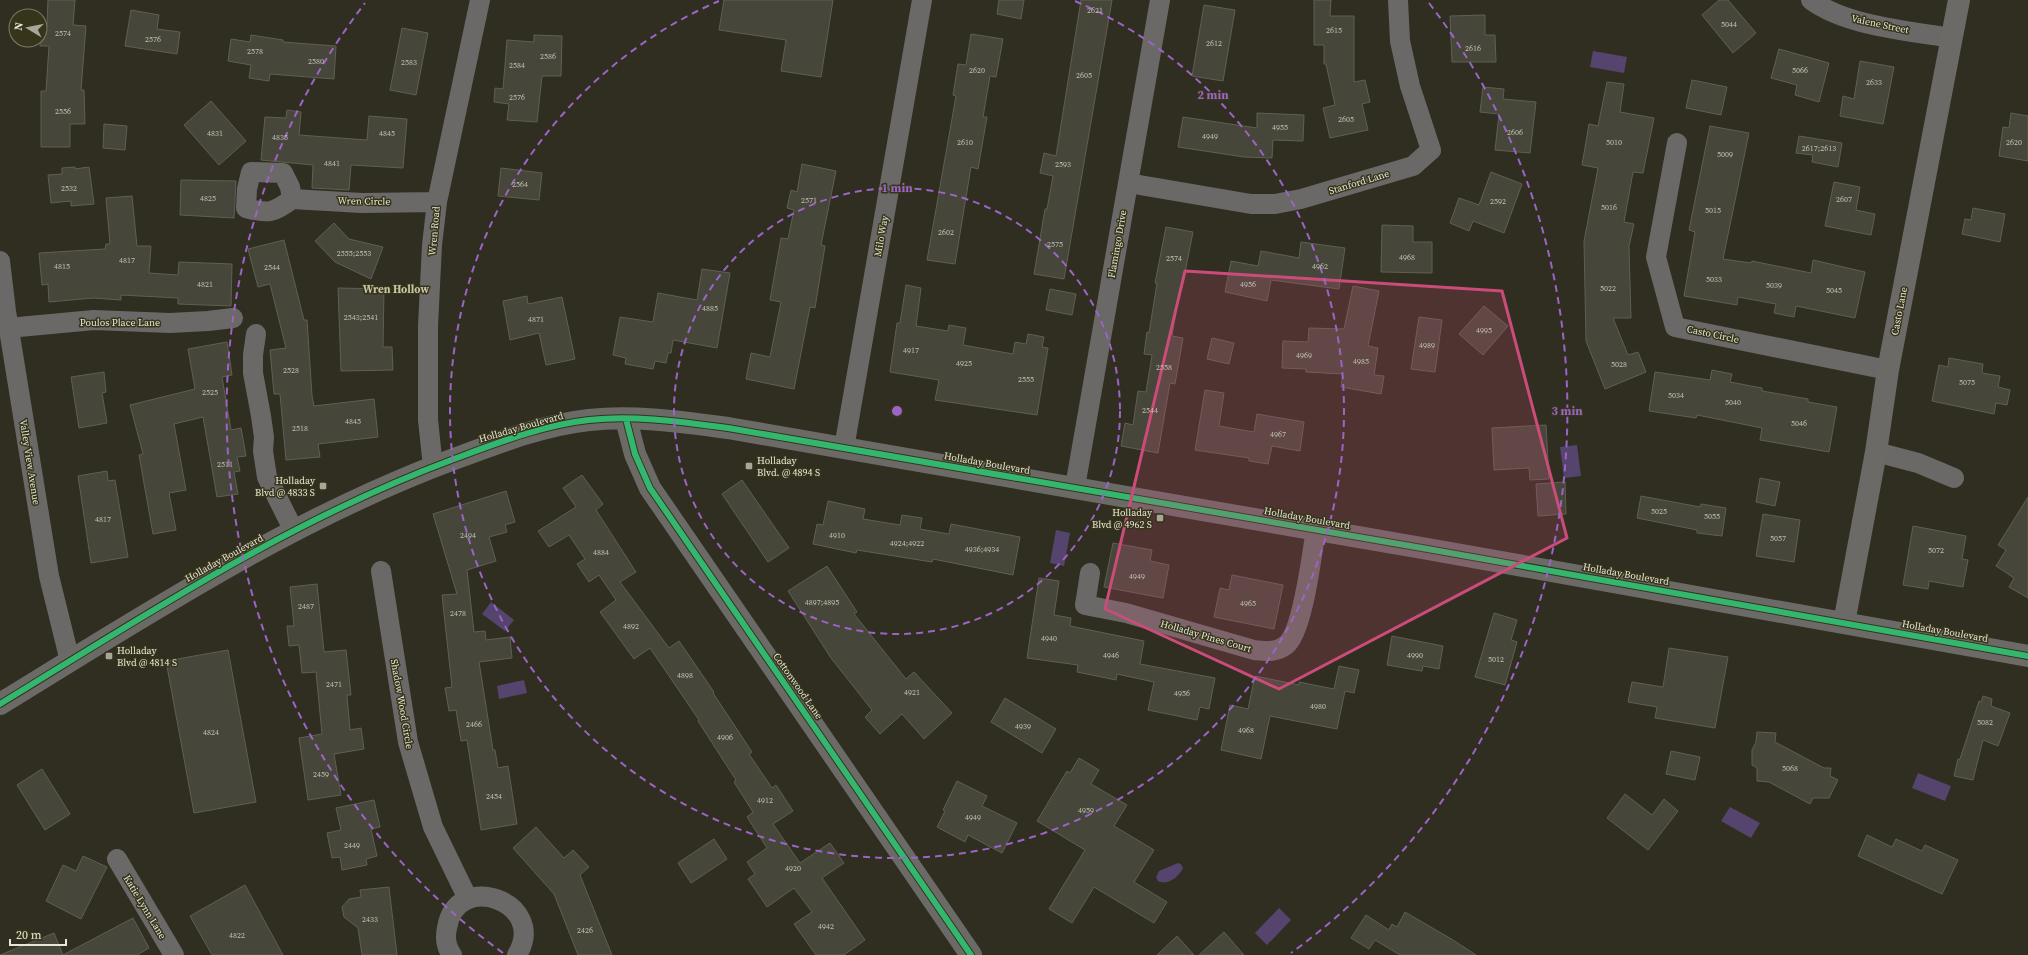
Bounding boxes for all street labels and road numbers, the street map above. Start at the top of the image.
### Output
street label: Valene Street [1850,12,1911,37]
street label: Stanford Lane [1327,167,1391,197]
street label: Wren Circle [337,194,391,208]
street label: Wren Road [425,206,443,256]
street label: Flamingo Drive [1105,209,1129,279]
street label: Milo Way [871,214,891,258]
street label: Casto Lane [1888,286,1910,336]
street label: Poulos Place Lane [80,316,160,329]
street label: Casto Circle [1686,322,1740,346]
street label: Holladay Boulevard [477,409,565,445]
street label: Valley View Avenue [17,418,43,506]
street label: Holladay Boulevard [943,449,1031,477]
street label: Holladay Boulevard [1263,504,1351,532]
street label: Holladay Boulevard [183,531,266,585]
street label: Holladay Boulevard [1582,560,1670,588]
street label: Holladay Pines Court [1159,617,1254,655]
street label: Holladay Boulevard [1901,617,1989,645]
street label: Cottonwood Lane [770,650,826,722]
street label: Shadow Wood Circle [388,658,416,750]
street label: Katie Lynn Lane [121,872,169,942]

